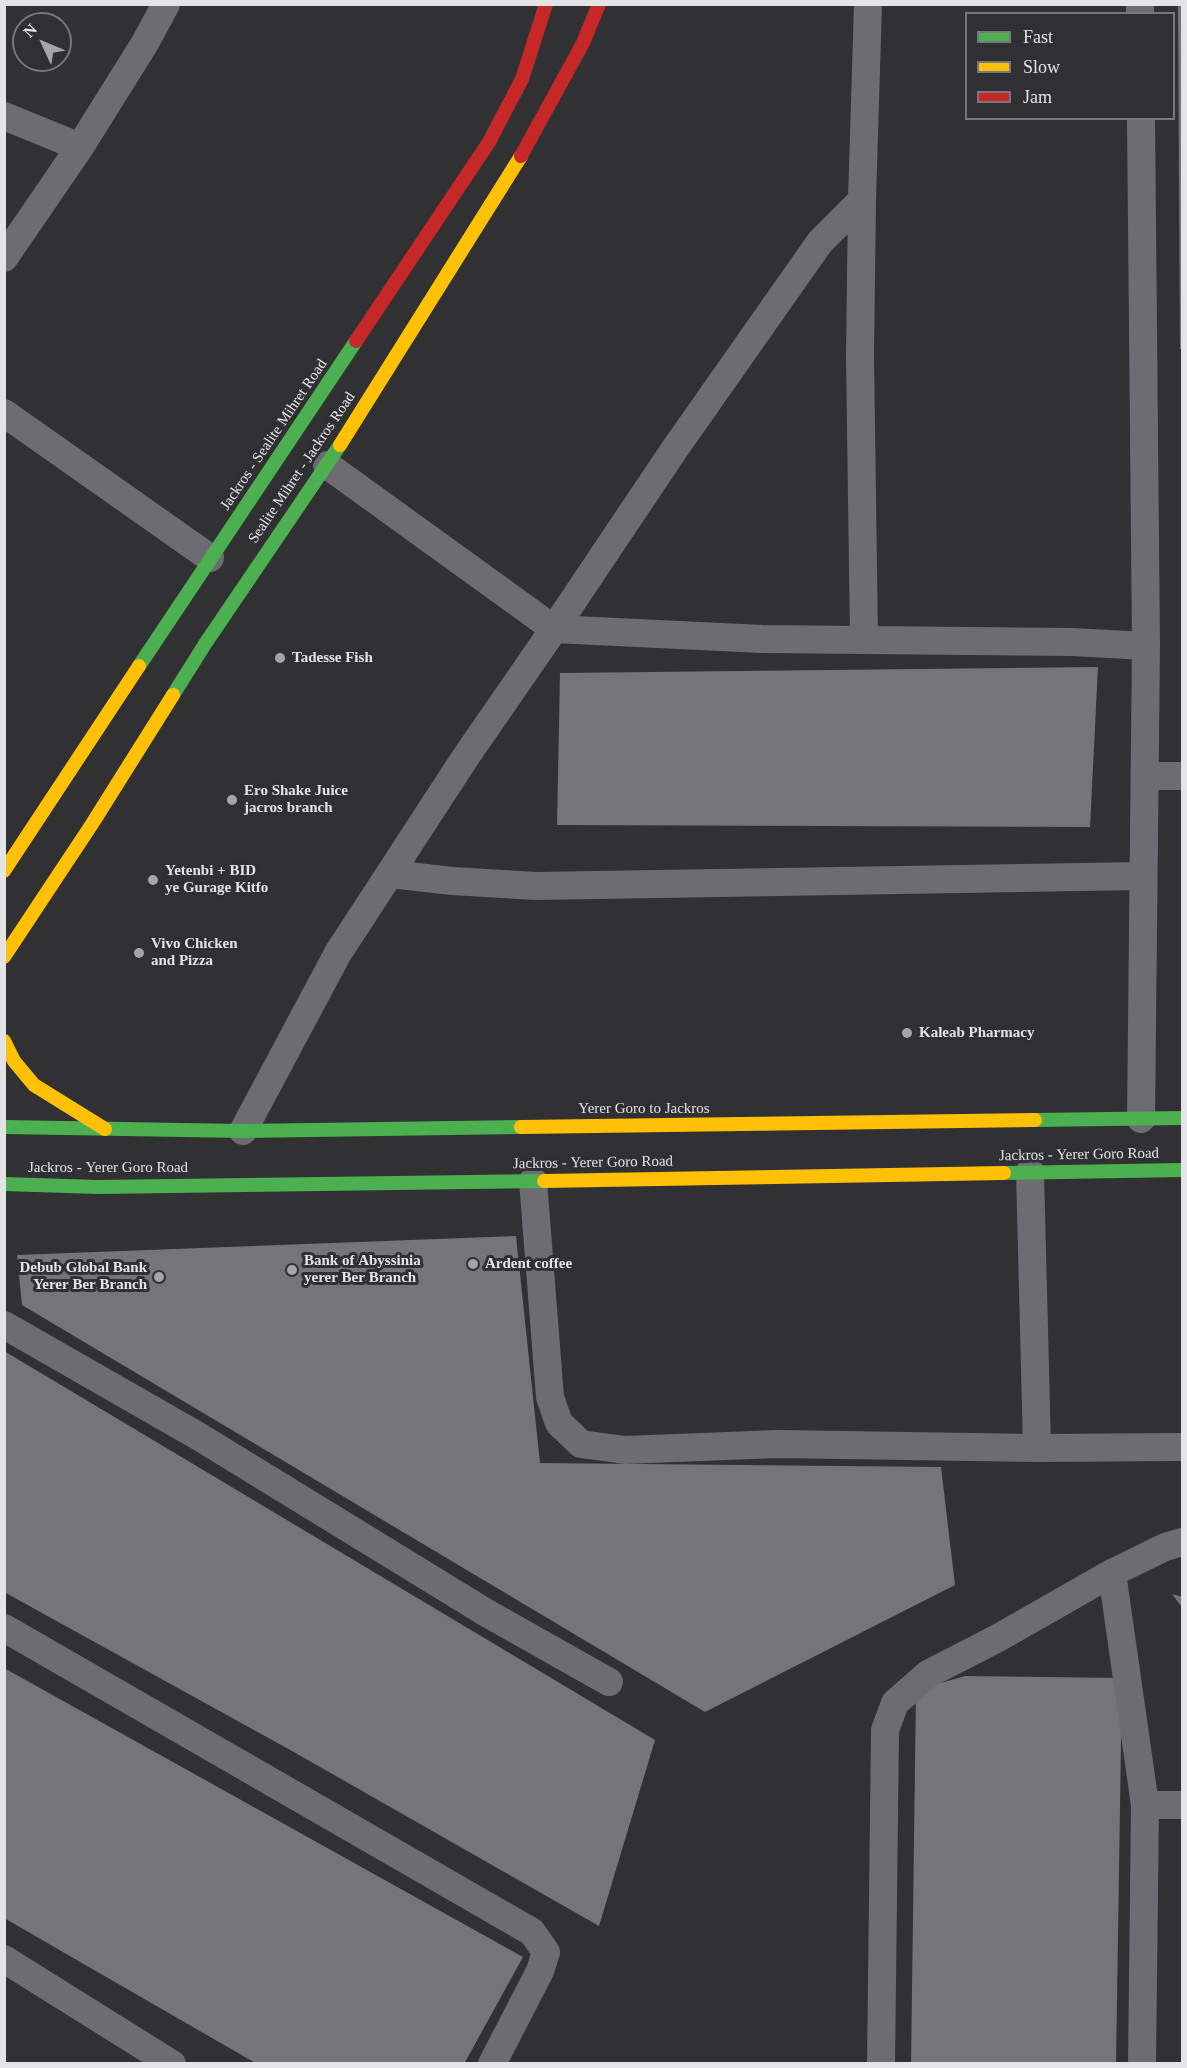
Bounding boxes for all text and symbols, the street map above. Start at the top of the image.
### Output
north arrow [12,12,72,72]
legend [965,12,1175,120]
text: N [20,20,40,41]
text: Fast [1023,27,1053,47]
text: Slow [1023,57,1060,77]
text: Jam [1023,87,1052,107]
street label: Jackros - Sealite Mihret Road [217,356,331,514]
street label: Sealite Mihret - Jackros Road [245,389,359,547]
place label: Tadesse Fish [292,649,373,667]
marker: Tadesse Fish [273,651,287,665]
place label: Ero Shake Juice jacros branch [244,782,348,817]
marker: Ero Shake Juice jacros branch [225,793,239,807]
place label: Yetenbi + BID ye Gurage Kitfo [165,862,268,897]
marker: Yetenbi + BID ye Gurage Kitfo [146,873,160,887]
place label: Vivo Chicken and Pizza [151,935,238,970]
marker: Vivo Chicken and Pizza [132,946,146,960]
place label: Kaleab Pharmacy [919,1024,1034,1042]
marker: Kaleab Pharmacy [900,1026,914,1040]
street label: Yerer Goro to Jackros [578,1100,710,1118]
street label: Jackros - Yerer Goro Road [999,1145,1159,1165]
street label: Jackros - Yerer Goro Road [513,1153,673,1173]
street label: Jackros - Yerer Goro Road [28,1159,188,1177]
place label: Bank of Abyssinia yerer Ber Branch [304,1252,421,1287]
place label: Ardent coffee [485,1255,572,1273]
marker: Ardent coffee [466,1257,480,1271]
place label: Debub Global Bank Yerer Ber Branch [19,1259,147,1294]
marker: Bank of Abyssinia yerer Ber Branch [285,1263,299,1277]
marker: Debub Global Bank Yerer Ber Branch [152,1270,166,1284]

